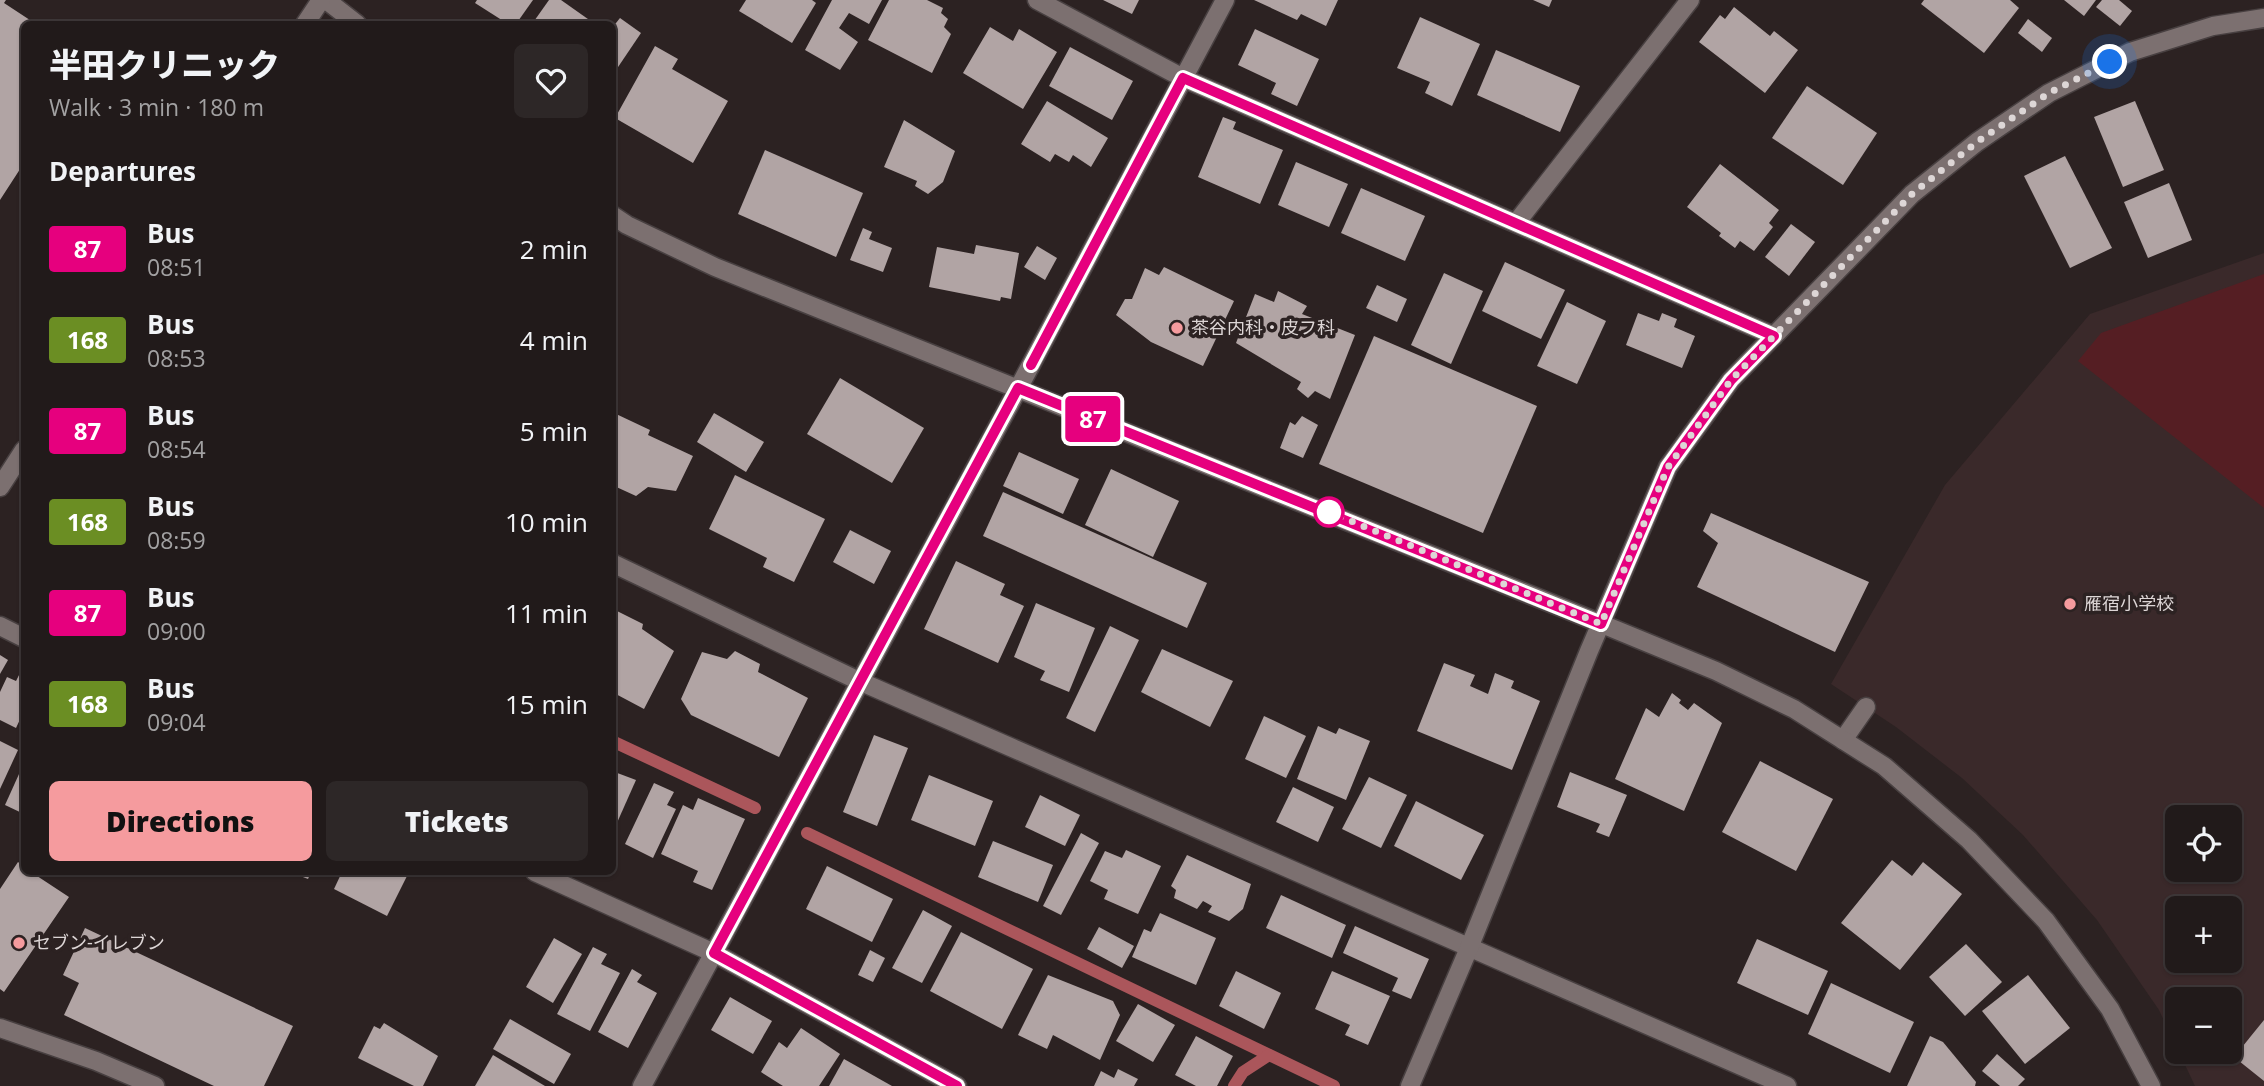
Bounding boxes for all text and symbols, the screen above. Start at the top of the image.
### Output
text: 半田クリニック [49,42,280,87]
button: heart [514,44,588,118]
your location [2092,44,2127,79]
text: Walk · 3 min · 180 m [49,91,264,123]
text: Departures [49,153,196,189]
text: Bus [147,215,194,251]
text: 2 min [520,231,588,267]
text: 87 [74,232,101,265]
text: 08:51 [147,251,206,283]
text: Bus [147,306,194,342]
place label: 茶谷内科・皮フ科 [1191,315,1335,339]
marker: 茶谷内科・皮フ科 [1169,320,1185,336]
text: 4 min [520,322,588,358]
text: 168 [67,323,108,356]
text: 08:53 [147,342,206,374]
line badge: 87 [1062,396,1124,442]
text: Bus [147,397,194,433]
text: 87 [1079,402,1107,435]
text: 5 min [520,413,588,449]
text: 87 [74,414,101,447]
text: 08:54 [147,433,206,465]
text: Bus [147,488,194,524]
unlabelled marker [1314,497,1344,527]
text: 10 min [505,504,588,540]
text: 168 [67,505,108,538]
text: 08:59 [147,524,206,556]
text: Bus [147,579,194,615]
place label: 雁宿小学校 [2084,591,2174,615]
text: 11 min [505,595,588,631]
text: 87 [74,596,101,629]
marker: 雁宿小学校 [2062,596,2078,612]
text: 09:00 [147,615,206,647]
text: Bus [147,670,194,706]
text: 15 min [505,686,588,722]
text: 168 [67,687,108,720]
text: 09:04 [147,706,206,738]
button: Directions [49,781,312,861]
button: Tickets [326,781,588,861]
map controls [2165,805,2242,1064]
button: locate [2165,805,2242,882]
button: + [2165,896,2242,973]
place label: セブン-イレブン [33,930,165,954]
marker: セブン-イレブン [11,935,27,951]
button: − [2165,987,2242,1064]

